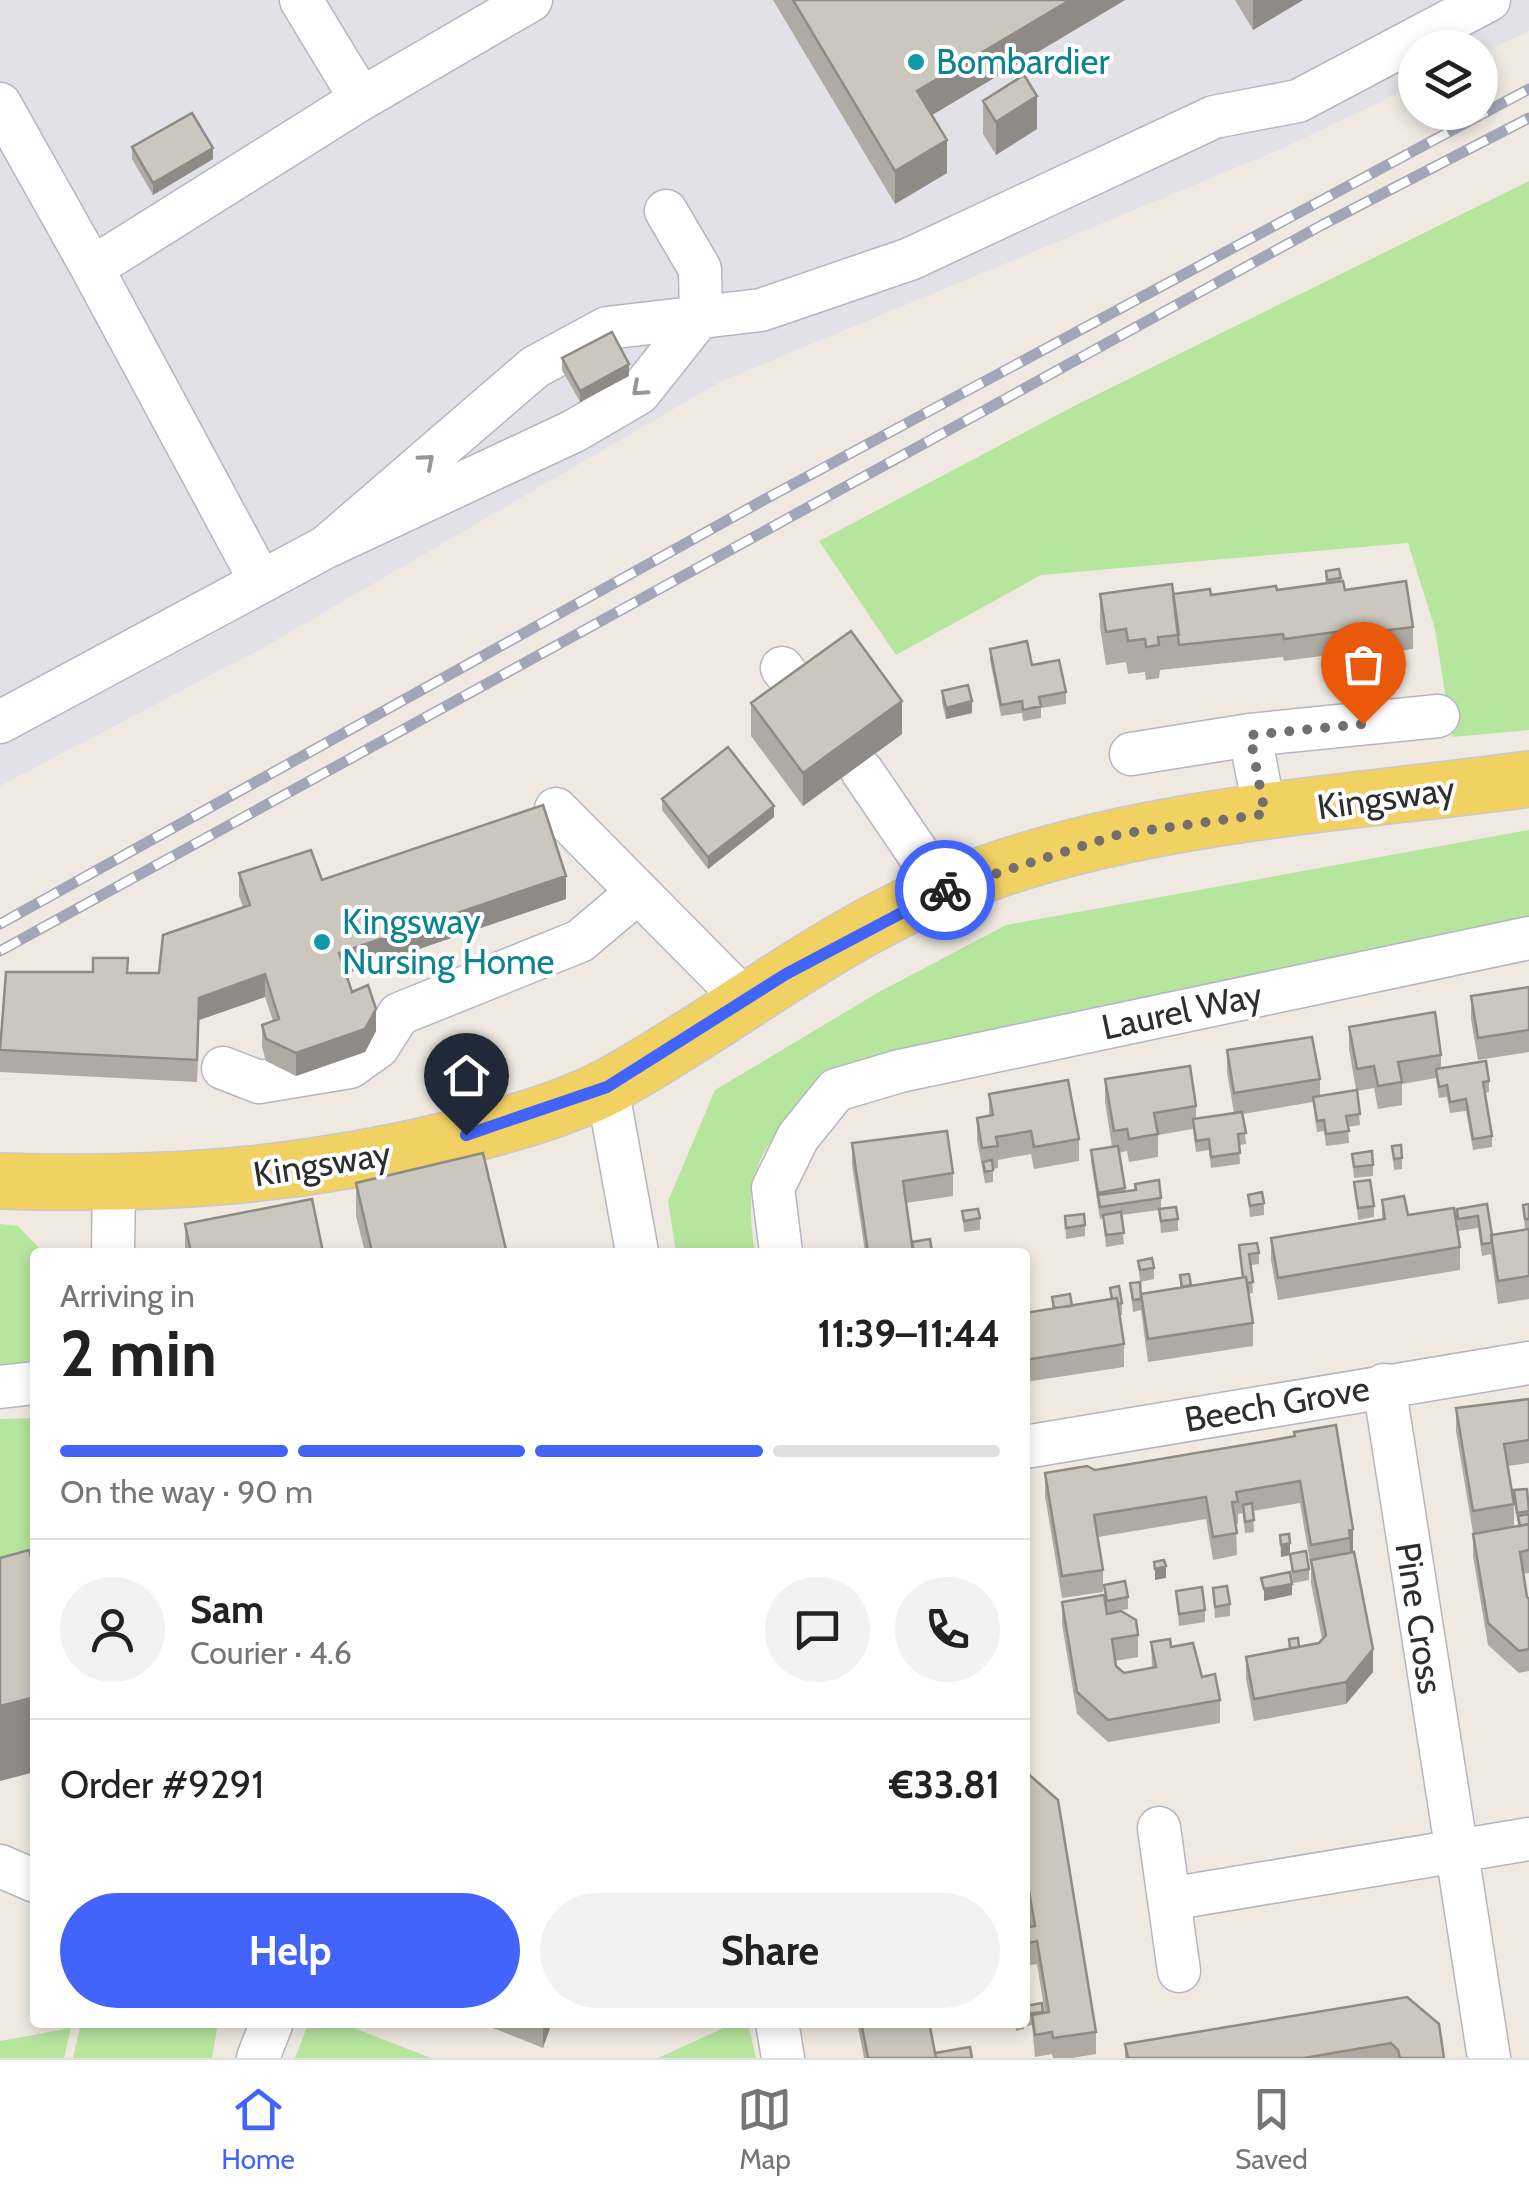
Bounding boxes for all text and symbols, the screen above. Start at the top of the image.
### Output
map controls [1398,30,1498,130]
button: layers [1398,30,1498,130]
place label: Bombardier [936,40,1110,83]
marker: Bombardier [905,51,927,73]
one-way arrow [632,378,650,396]
one-way arrow [415,454,434,472]
pin [1321,622,1406,725]
icon: bag [1336,637,1391,692]
street label: Kingsway [1314,767,1458,828]
courier [895,840,995,940]
icon: bike [918,863,973,918]
place label: Kingsway Nursing Home [342,900,555,983]
marker: Kingsway Nursing Home [311,931,333,953]
street label: Laurel Way [1098,972,1266,1048]
pin [424,1033,509,1136]
icon: home [439,1048,494,1103]
street label: Kingsway [250,1131,394,1196]
text: Arriving in [60,1276,195,1315]
text: 11:39–11:44 [817,1310,1000,1357]
text: 2 min [60,1313,217,1392]
street label: Beech Grove [1181,1366,1373,1441]
text: On the way · 90 m [60,1472,313,1511]
street label: Pine Cross [1386,1539,1453,1697]
button: person [60,1577,165,1682]
button: chat [765,1577,870,1682]
button: phone [895,1577,1000,1682]
text: Sam [190,1586,264,1633]
text: Courier · 4.6 [190,1633,352,1672]
text: Order #9291 [60,1761,264,1808]
text: €33.81 [889,1761,1000,1808]
button: Help [60,1893,520,2008]
button: Share [540,1893,1000,2008]
tab: Home [221,2082,295,2176]
tab: Map [737,2082,792,2176]
tab: Saved [1235,2082,1308,2176]

